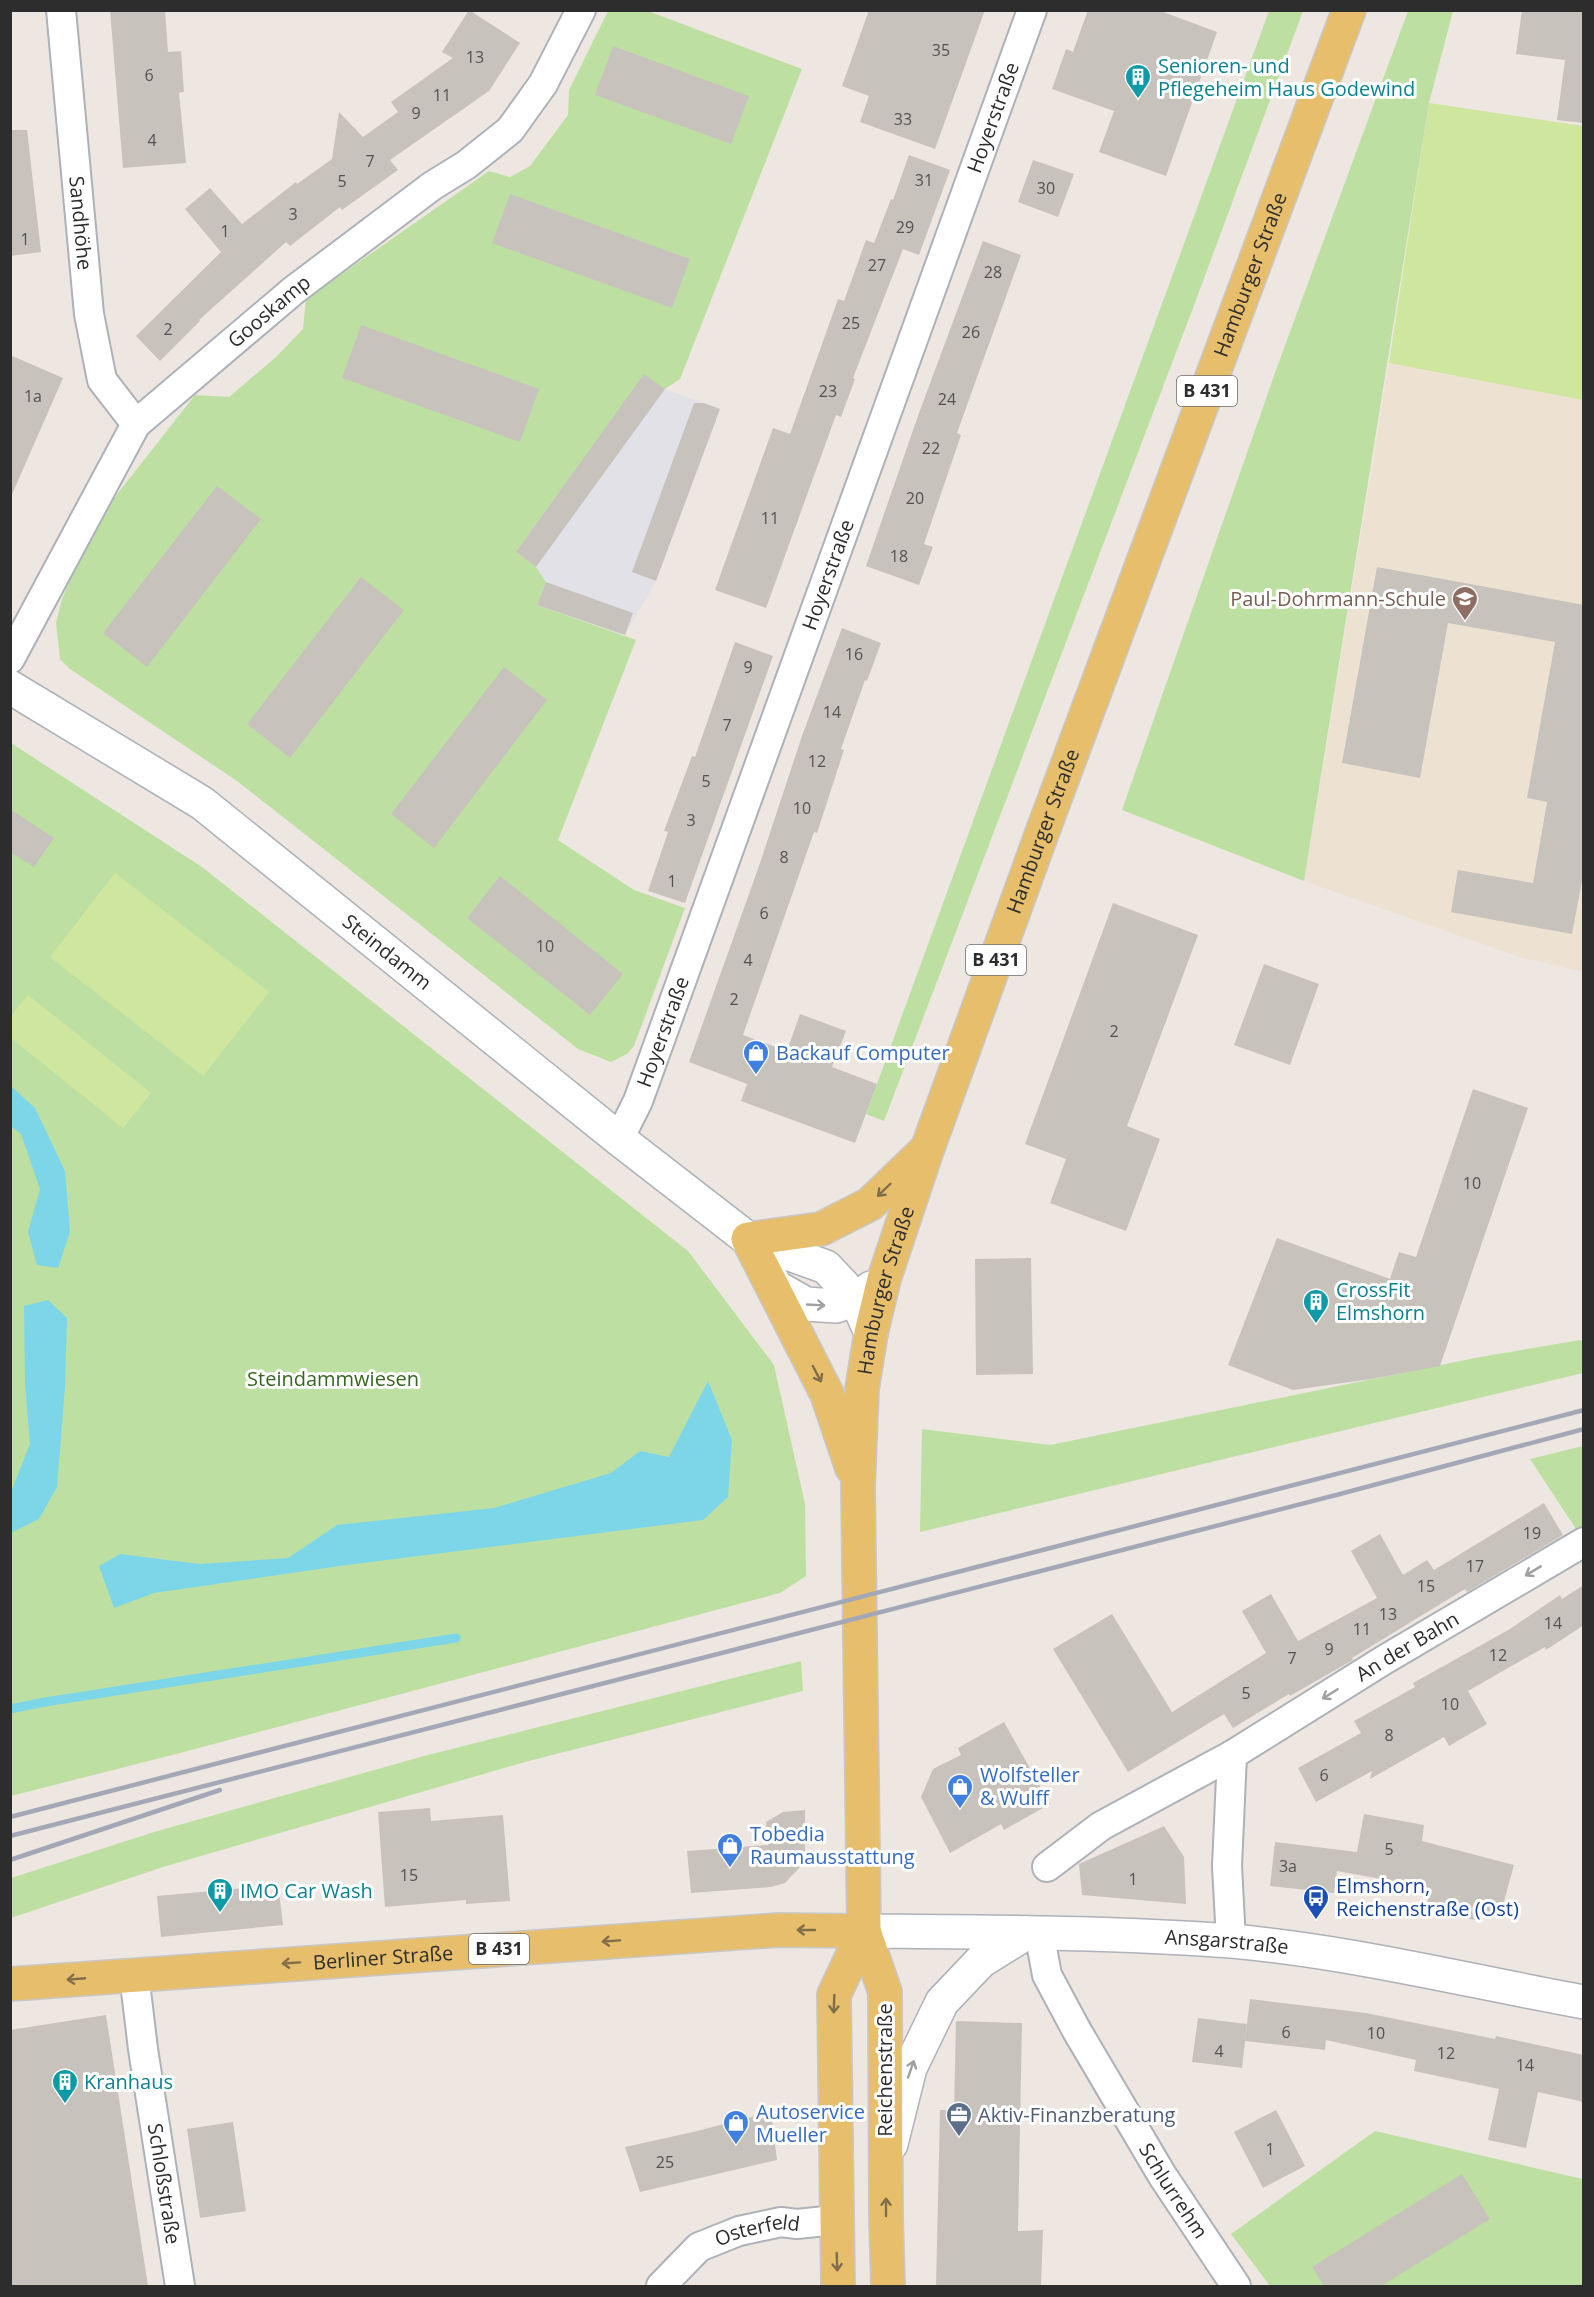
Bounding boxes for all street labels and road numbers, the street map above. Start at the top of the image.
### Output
street label: Hoyerstraße [960,58,1025,177]
street label: Sandhöhe [63,175,99,271]
street label: Hamburger Straße [1207,188,1293,361]
street label: Gooskamp [222,268,316,354]
road number: B 431 [1177,376,1237,406]
street label: Hoyerstraße [795,515,860,634]
street label: Hamburger Straße [1000,745,1085,917]
street label: Steindamm [337,908,438,996]
road number: B 431 [966,945,1026,975]
street label: Hoyerstraße [630,973,695,1091]
street label: Hamburger Straße [850,1203,920,1377]
street label: An der Bahn [1350,1605,1464,1687]
street label: Ansgarstraße [1164,1923,1290,1960]
road number: B 431 [469,1934,529,1964]
street label: Berliner Straße [312,1939,454,1976]
street label: Reichenstraße [871,2003,898,2137]
street label: Schloßstraße [142,2121,187,2246]
street label: Schlurrehm [1133,2138,1215,2244]
street label: Osterfeld [711,2208,802,2252]

